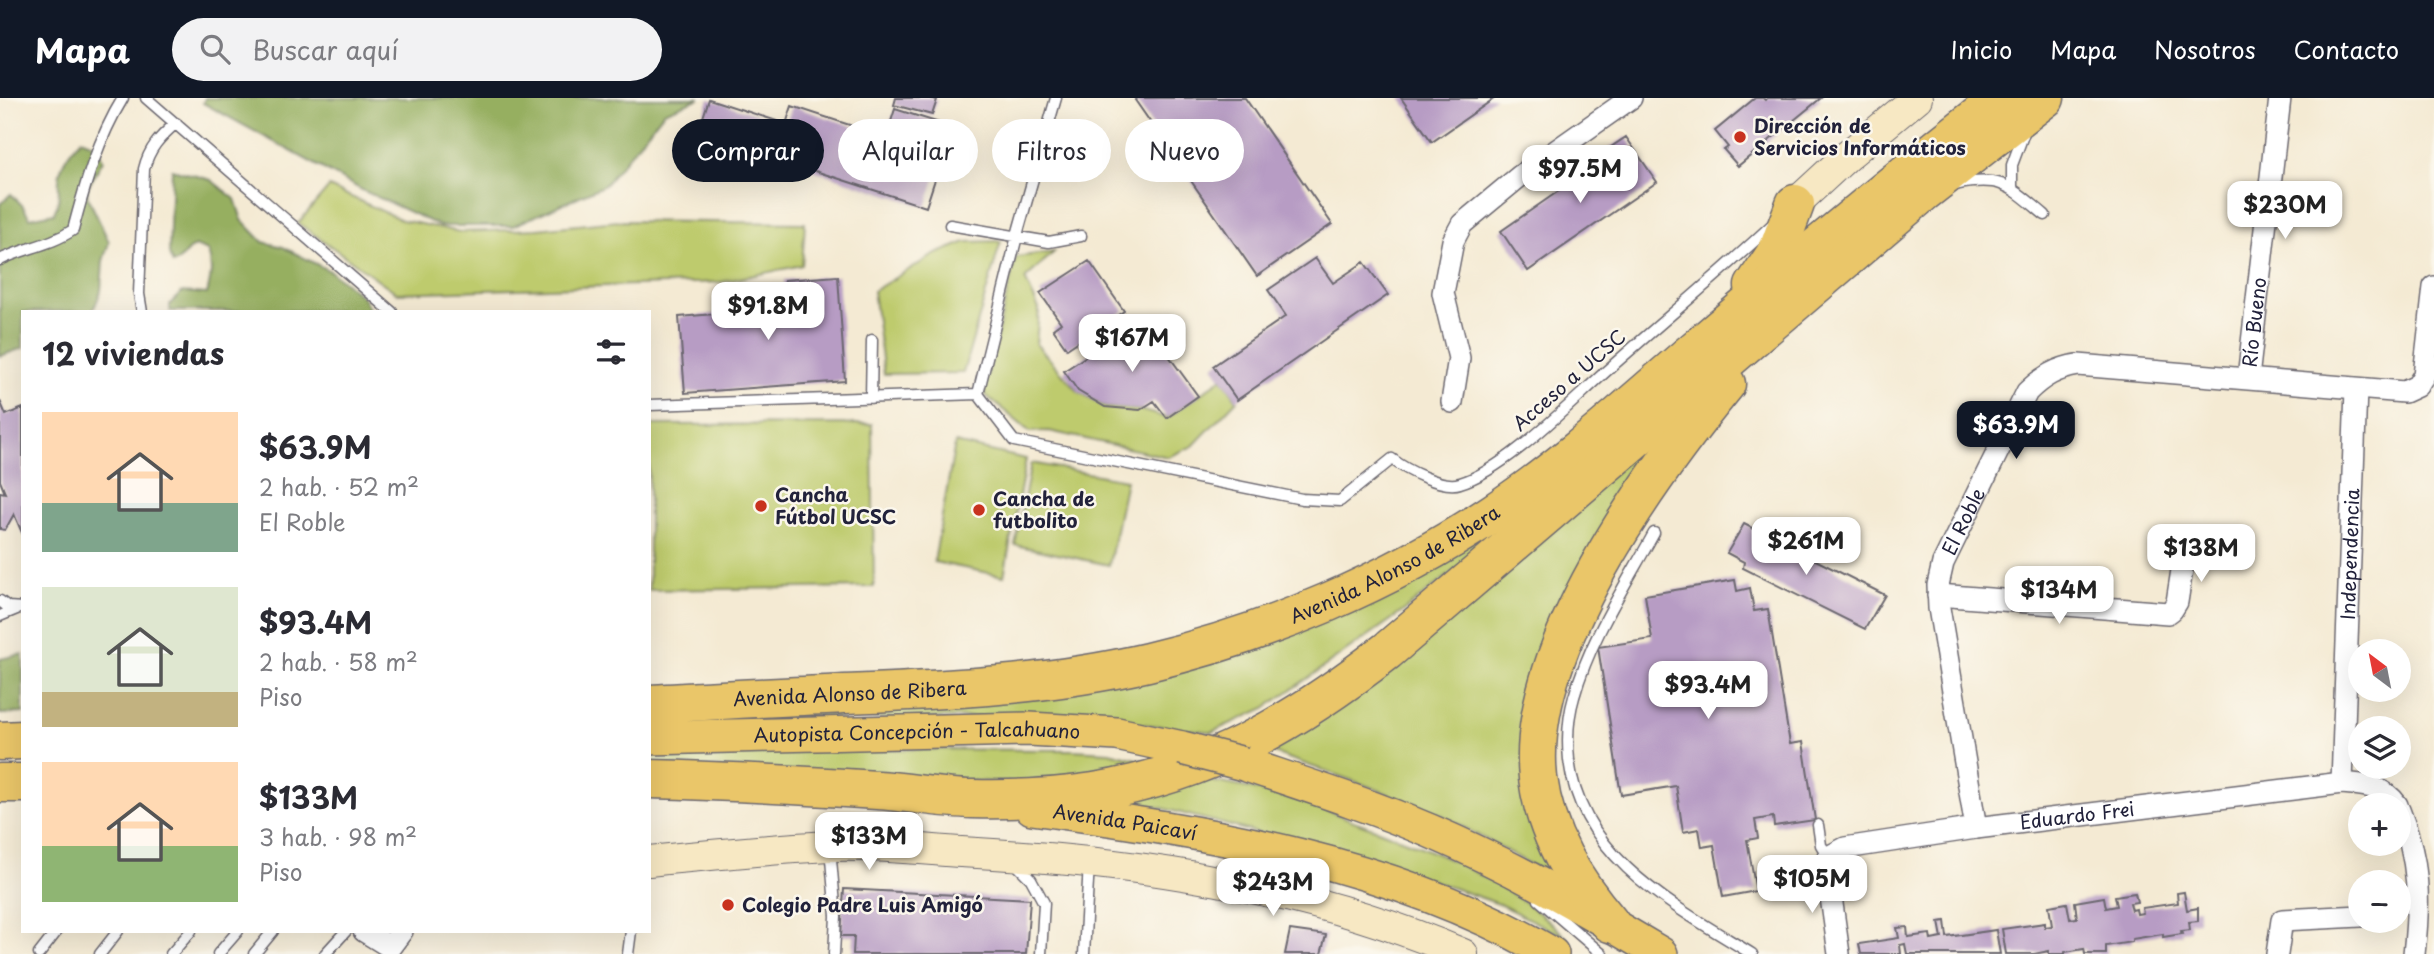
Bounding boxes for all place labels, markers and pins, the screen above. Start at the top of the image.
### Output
place label: Dirección de Servicios Informáticos [1754,111,1966,161]
marker: Dirección de Servicios Informáticos [1732,129,1748,145]
pin: $97.5M [1523,146,1637,205]
pin: $230M [2236,181,2334,241]
pin: $91.8M [711,282,825,342]
pin: $167M [1083,314,1181,374]
pin: $63.9M [1959,402,2073,461]
place label: Cancha Fútbol UCSC [775,480,896,530]
place label: Cancha de futbolito [993,484,1095,534]
marker: Cancha Fútbol UCSC [753,498,769,514]
marker: Cancha de futbolito [971,502,987,518]
pin: $261M [1757,518,1855,577]
pin: $138M [2152,524,2250,584]
pin: $134M [2010,566,2108,626]
pin: $93.4M [1651,662,1765,721]
pin: $133M [820,812,918,872]
pin: $105M [1763,856,1861,915]
pin: $243M [1224,858,1322,918]
place label: Colegio Padre Luis Amigó [742,890,983,918]
marker: Colegio Padre Luis Amigó [720,897,736,913]

